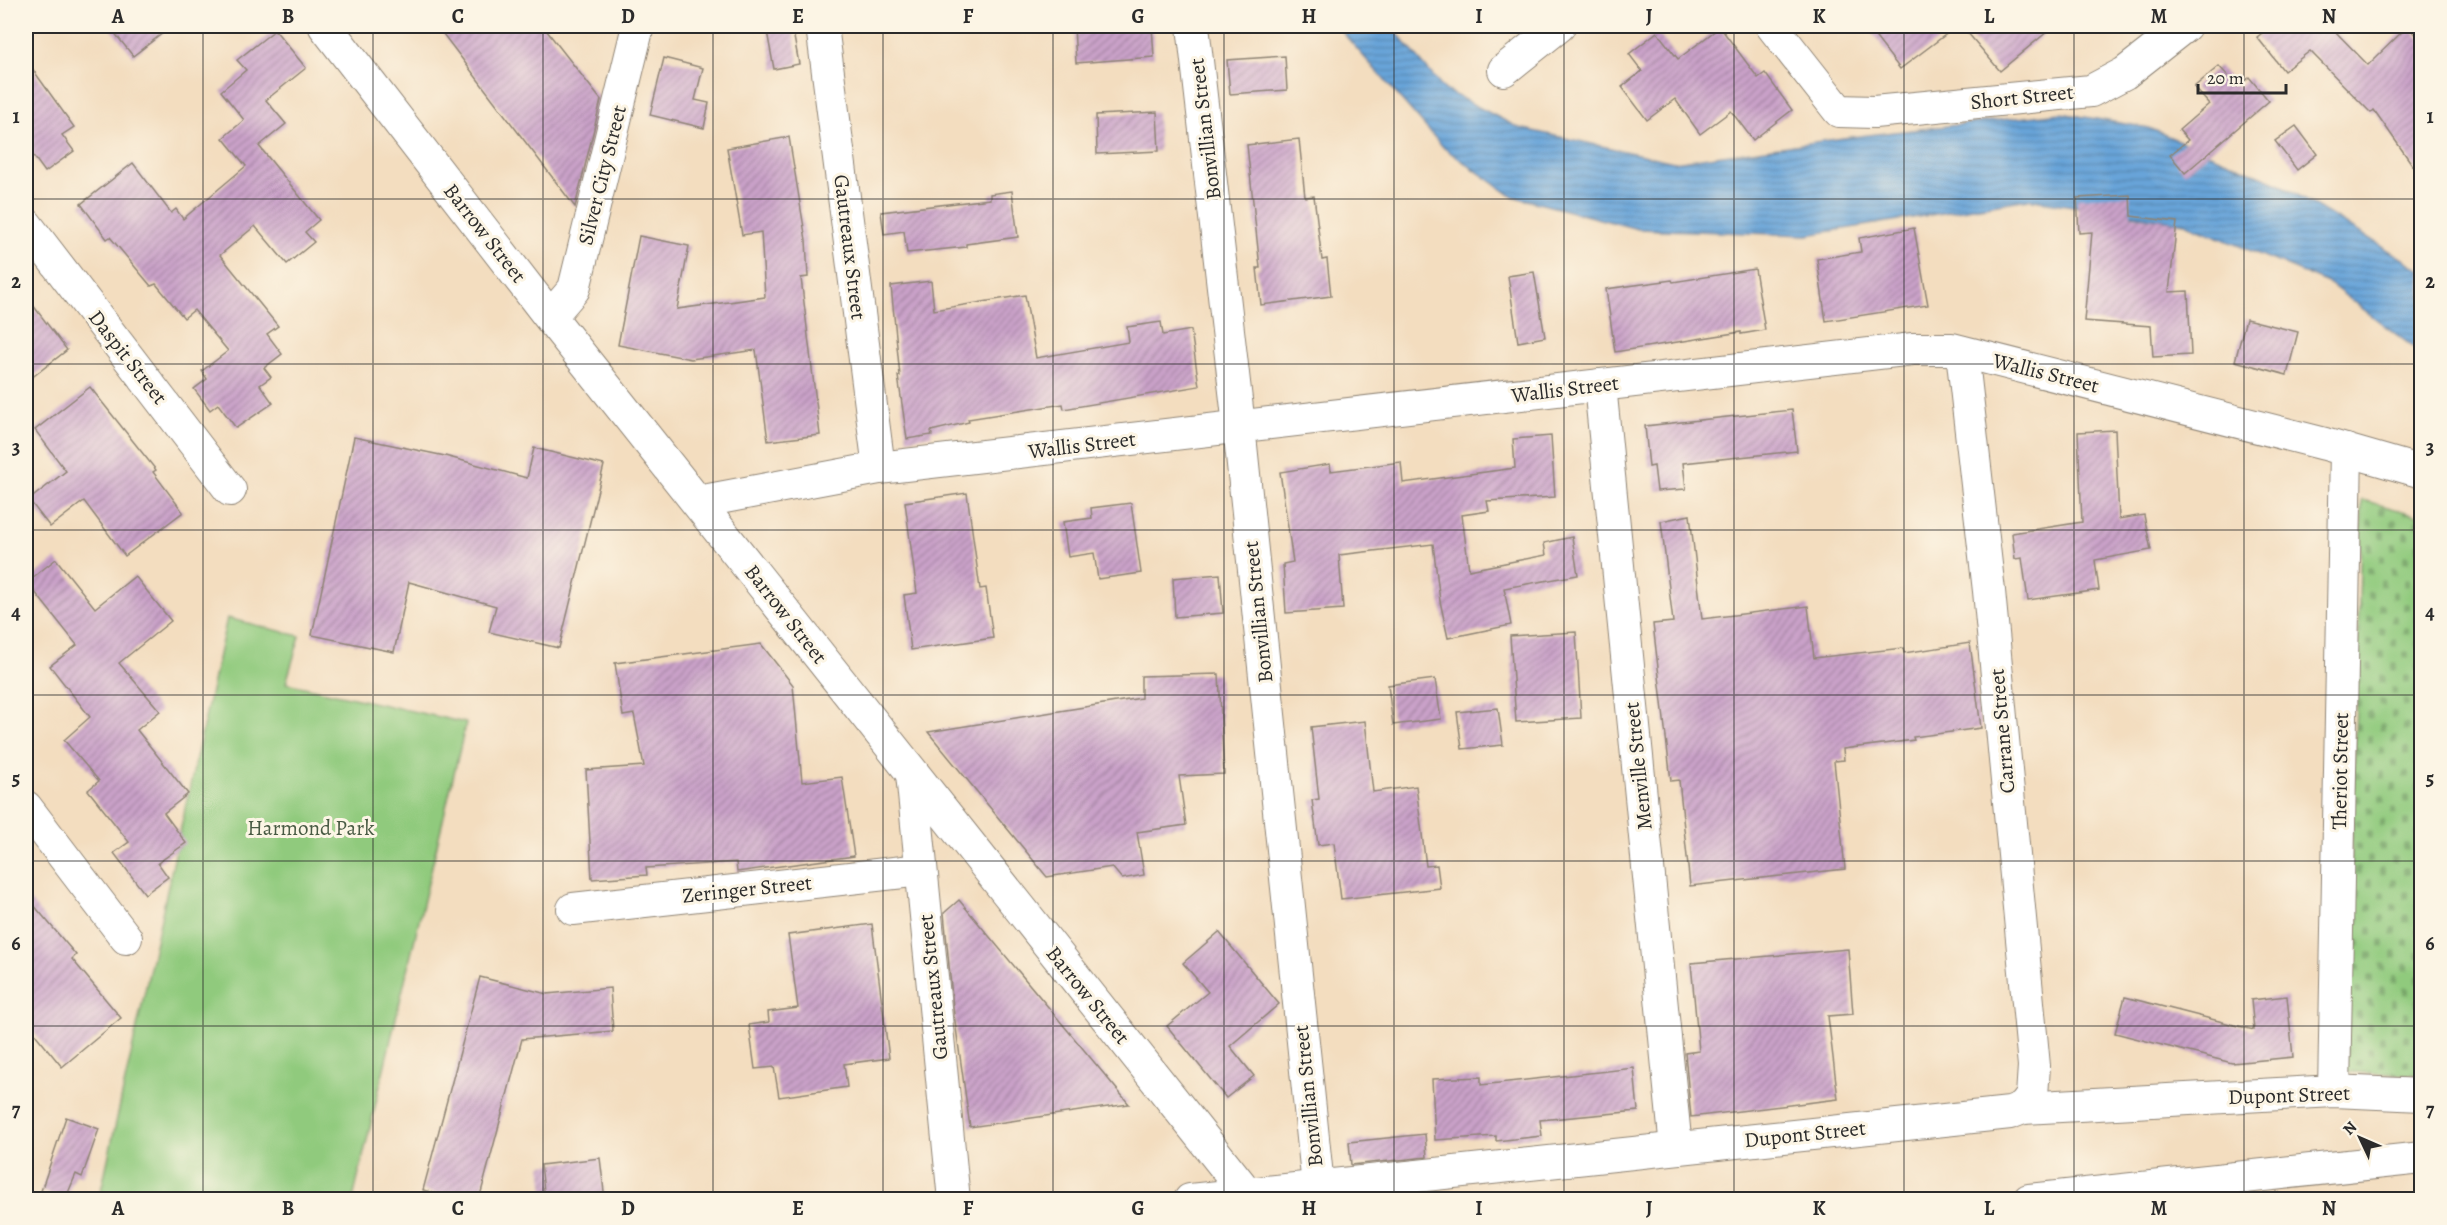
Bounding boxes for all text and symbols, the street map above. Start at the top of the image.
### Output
text: A [111,3,125,30]
text: B [282,3,294,30]
text: C [452,3,464,30]
text: D [621,3,635,30]
text: E [792,3,804,30]
text: F [963,3,974,30]
text: G [1131,3,1145,30]
text: H [1302,3,1317,30]
text: I [1475,3,1483,30]
text: J [1646,3,1653,30]
text: K [1812,3,1826,30]
text: L [1984,3,1995,30]
text: M [2151,3,2168,30]
text: N [2322,3,2337,30]
street label: Bonvillian Street [1182,57,1228,201]
scale bar [2198,57,2286,95]
text: 20 m [2207,66,2244,90]
street label: Short Street [1969,78,2075,116]
street label: Silver City Street [571,102,633,248]
text: 1 [12,103,20,130]
text: 1 [2426,103,2434,130]
street label: Gautreaux Street [827,173,873,321]
street label: Barrow Street [437,178,533,289]
text: 2 [11,268,21,295]
text: 2 [2425,268,2435,295]
street label: Daspit Street [82,304,174,410]
street label: Wallis Street [1989,346,2102,400]
street label: Wallis Street [1509,369,1620,410]
street label: Wallis Street [1026,425,1137,466]
text: 3 [12,434,20,461]
text: 3 [2426,434,2434,461]
street label: Bonvillian Street [1237,540,1279,684]
street label: Barrow Street [738,559,834,670]
text: 4 [11,599,21,626]
text: 4 [2425,599,2435,626]
street label: Carrane Street [1983,667,2021,795]
street label: Menville Street [1617,701,1659,831]
street label: Theriot Street [2325,712,2355,830]
text: 5 [12,765,20,792]
text: 5 [2426,765,2434,792]
park label: Harmond Park [247,814,375,842]
street label: Zeringer Street [681,868,813,910]
street label: Gautreaux Street [911,913,955,1061]
text: 6 [11,930,21,957]
text: 6 [2425,930,2435,957]
street label: Barrow Street [1040,940,1136,1050]
street label: Bonvillian Street [1287,1024,1329,1168]
street label: Dupont Street [2228,1079,2350,1111]
text: 7 [12,1096,21,1123]
text: 7 [2426,1096,2435,1123]
north arrow [2330,1108,2390,1168]
street label: Dupont Street [1743,1114,1867,1154]
text: N [2338,1116,2362,1140]
text: A [111,1195,125,1222]
text: B [282,1195,294,1222]
text: C [452,1195,464,1222]
text: D [621,1195,635,1222]
text: E [792,1195,804,1222]
text: F [963,1195,974,1222]
text: G [1131,1195,1145,1222]
text: H [1302,1195,1317,1222]
text: I [1475,1195,1483,1222]
text: J [1646,1195,1653,1222]
text: K [1812,1195,1826,1222]
text: L [1984,1195,1995,1222]
text: M [2151,1195,2168,1222]
text: N [2322,1195,2337,1222]

